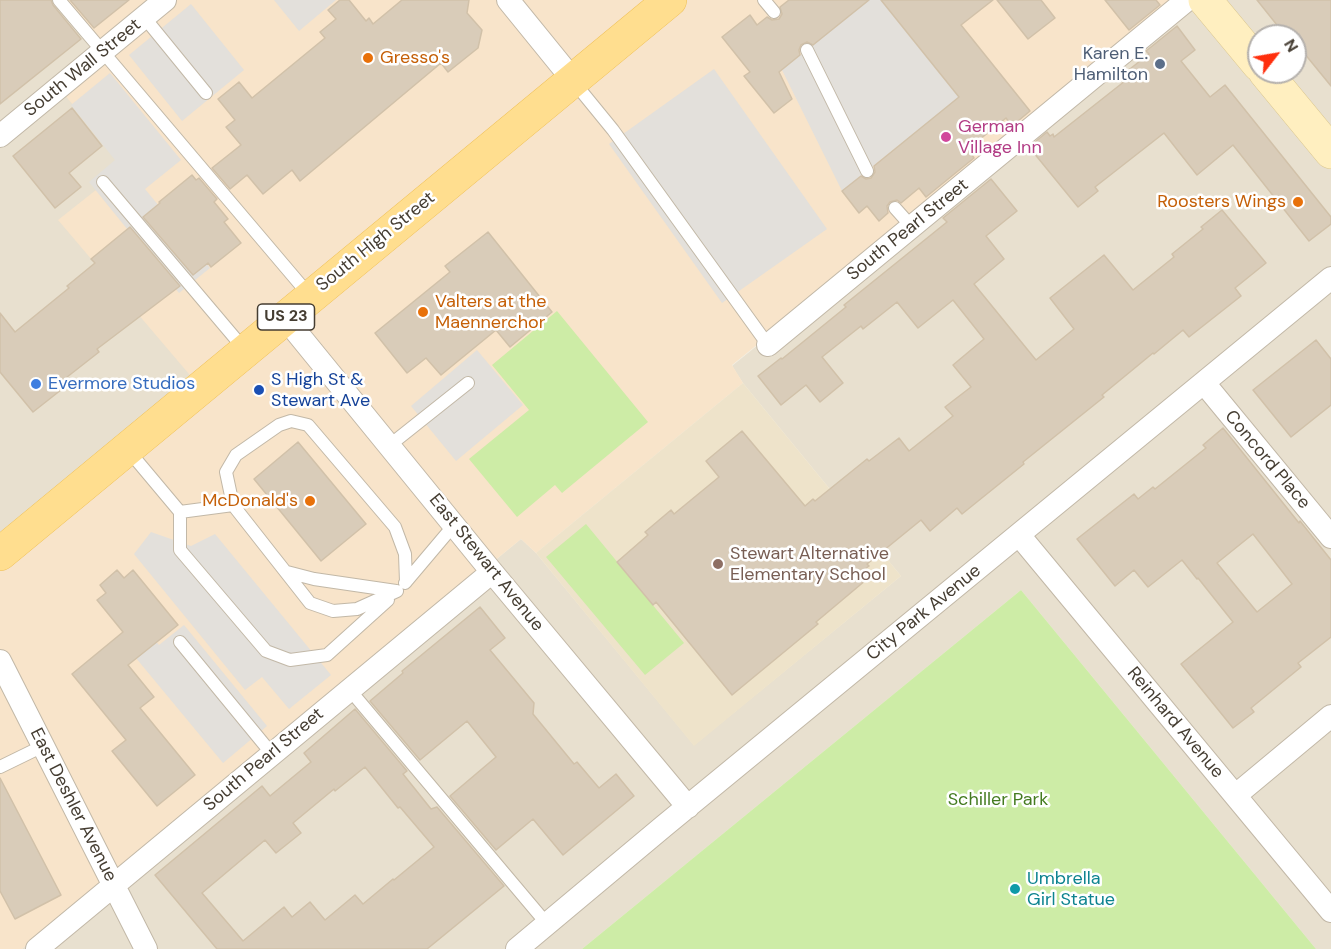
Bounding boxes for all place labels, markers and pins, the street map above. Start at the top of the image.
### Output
place label: Karen E. Hamilton [1074,43,1148,86]
place label: Gresso's [380,47,450,69]
marker: Gresso's [361,51,375,65]
marker: Karen E. Hamilton [1153,57,1167,71]
place label: German Village Inn [958,116,1042,158]
marker: German Village Inn [939,130,953,144]
place label: Roosters Wings [1157,191,1286,213]
marker: Roosters Wings [1291,195,1305,209]
place label: Valters at the Maennerchor [435,291,546,334]
marker: Valters at the Maennerchor [416,305,430,319]
place label: S High St & Stewart Ave [271,369,370,412]
place label: Evermore Studios [48,373,195,395]
marker: Evermore Studios [29,377,43,391]
marker: S High St & Stewart Ave [252,383,266,397]
place label: McDonald's [202,490,298,512]
marker: McDonald's [303,494,317,508]
place label: Stewart Alternative Elementary School [730,543,889,586]
marker: Stewart Alternative Elementary School [711,557,725,571]
place label: Umbrella Girl Statue [1027,868,1115,910]
marker: Umbrella Girl Statue [1008,882,1022,896]

